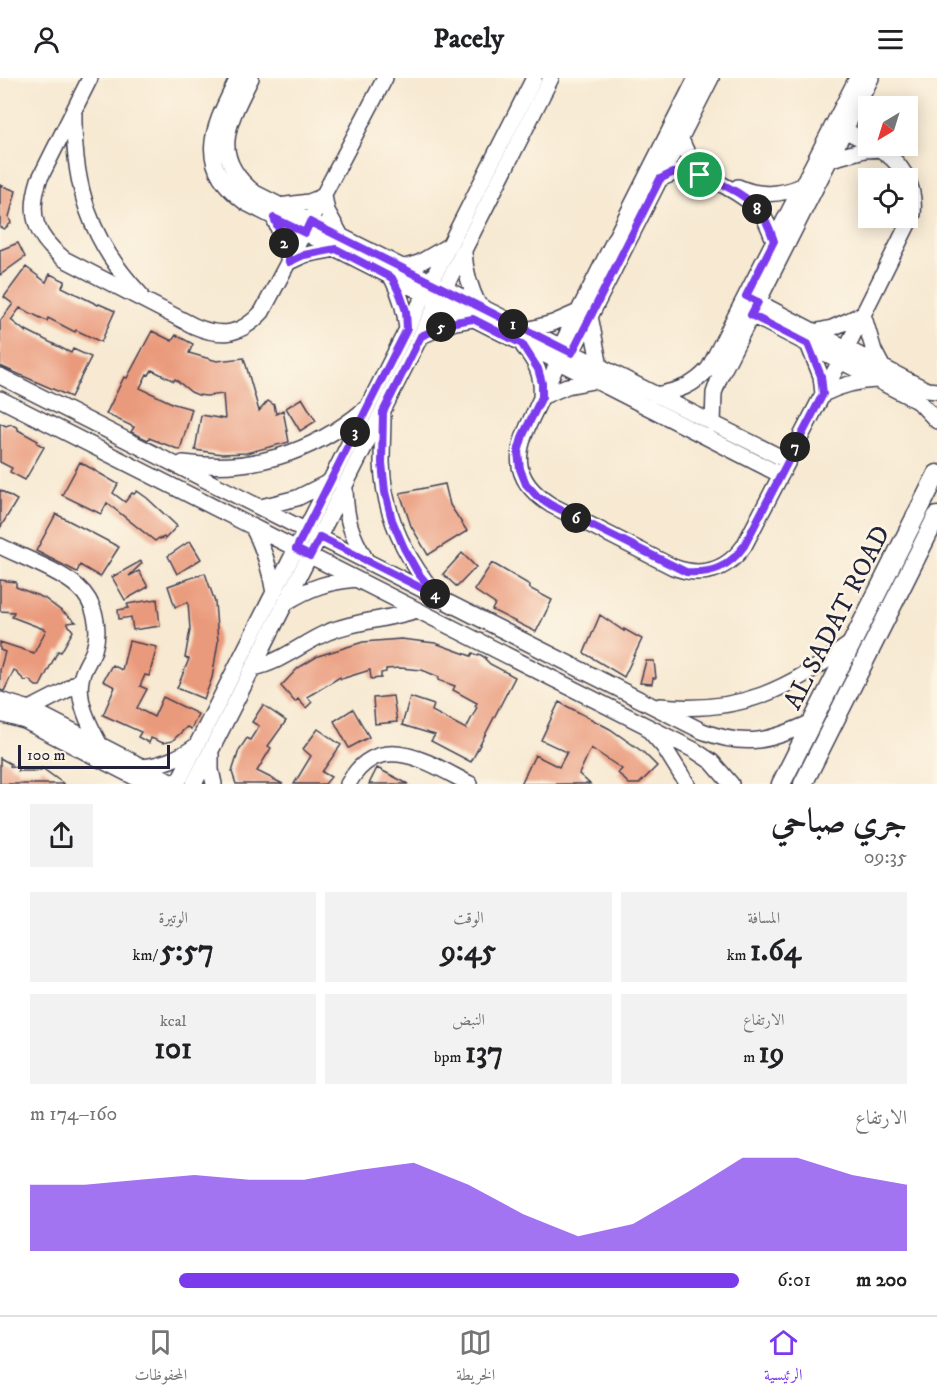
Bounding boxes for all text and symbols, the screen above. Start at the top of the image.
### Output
text: Pacely [433,22,504,56]
icon: person [30,23,63,56]
icon: menu [874,23,907,56]
north arrow [858,96,918,156]
map controls [858,96,918,228]
pin [674,149,725,200]
icon: arrive [683,158,716,191]
button: locate [858,168,918,228]
pin: 8 [742,194,772,224]
text: 8 [753,199,761,219]
pin: 2 [269,228,299,258]
text: 2 [280,233,288,253]
pin: 1 [498,309,528,339]
pin: 5 [426,312,456,342]
text: 1 [510,314,516,334]
text: 5 [437,317,445,337]
pin: 3 [340,417,370,447]
text: 3 [352,422,358,442]
pin: 7 [780,432,810,462]
text: 7 [791,437,799,457]
pin: 6 [561,503,591,533]
text: 6 [572,508,580,528]
street label: AL SADAT ROAD [777,520,898,715]
pin: 4 [420,579,450,609]
text: 4 [430,584,440,604]
scale bar [18,742,170,770]
text: 100 m [27,745,66,765]
text: جري صباحي [771,802,907,843]
button: share [30,804,93,867]
text: 09:35 [864,845,907,870]
text: الوتيرة [158,908,188,928]
text: الوقت [453,908,484,928]
text: المسافة [747,908,780,928]
text: 5:57 [160,933,214,970]
text: 9:45 [441,933,496,970]
text: 1.64 [750,933,801,970]
text: /km [133,945,160,965]
text: km [727,945,750,965]
text: النبض [452,1010,485,1030]
text: الارتفاع [743,1010,785,1030]
text: kcal [160,1011,186,1031]
text: 101 [154,1031,192,1068]
text: 137 [465,1035,503,1072]
text: 19 [759,1035,785,1072]
text: bpm [434,1047,465,1067]
text: m [743,1047,759,1067]
text: 160–174 m [30,1102,117,1127]
text: الارتفاع [855,1106,907,1131]
text: 6:01 [777,1268,811,1293]
text: 200 m [856,1268,907,1293]
tab: المحفوظات [134,1326,187,1390]
tab: الخريطة [456,1326,495,1390]
tab: الرئيسية [764,1326,803,1390]

